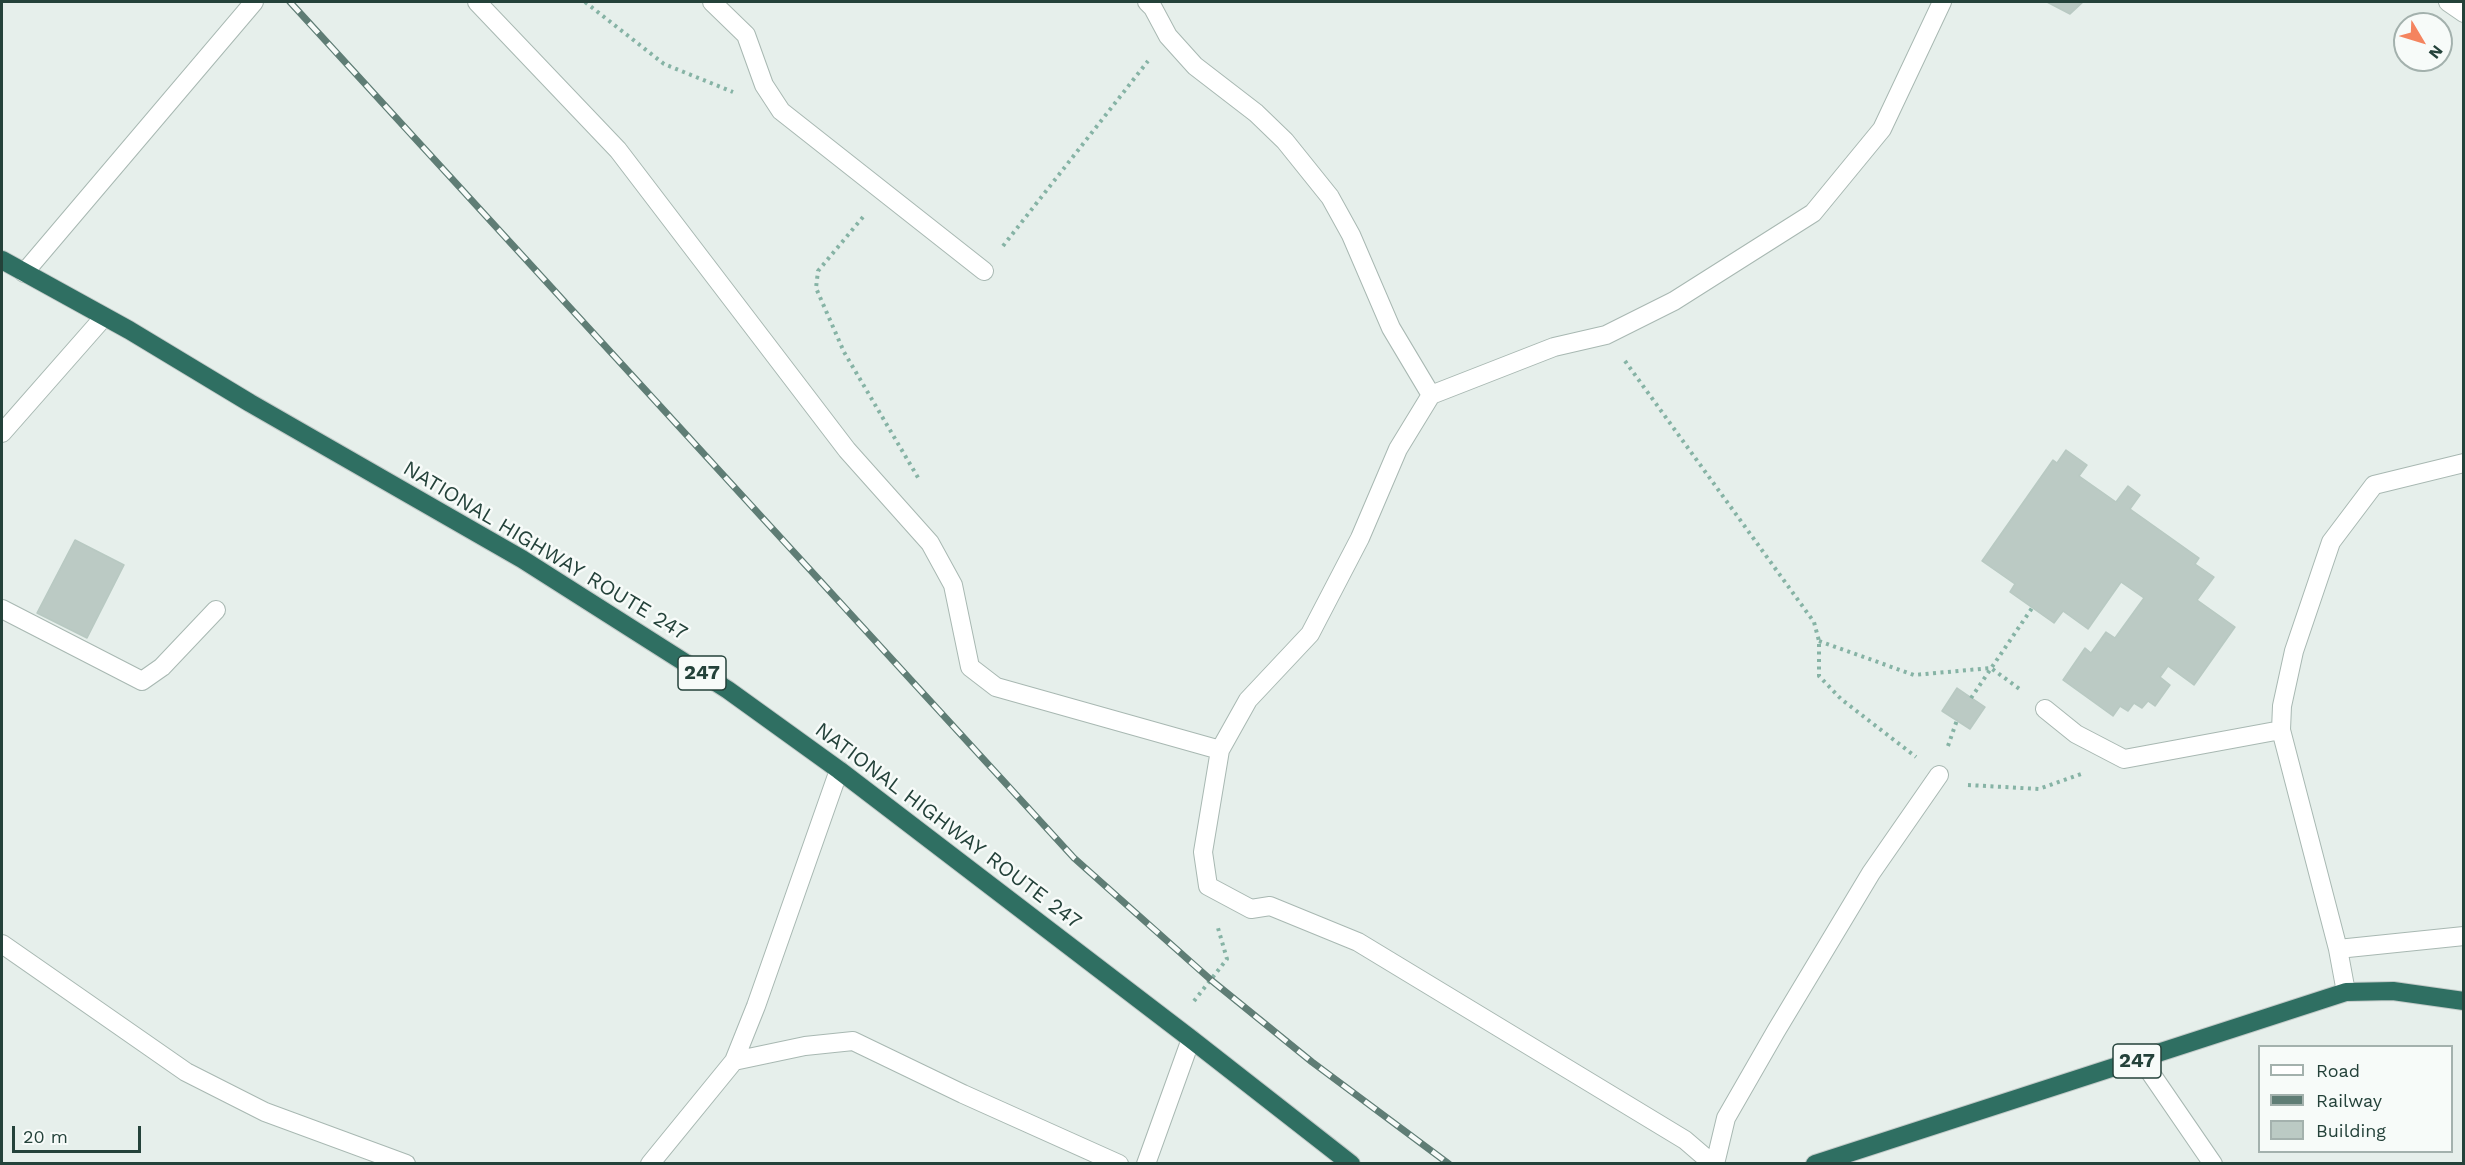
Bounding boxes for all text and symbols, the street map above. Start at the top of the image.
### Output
north arrow [2393,12,2453,72]
text: N [2425,42,2447,63]
street label: NATIONAL HIGHWAY ROUTE 247 [398,456,692,646]
road number: 247 [678,656,726,690]
street label: NATIONAL HIGHWAY ROUTE 247 [810,718,1086,934]
road number: 247 [2113,1044,2161,1078]
legend [2258,1045,2453,1153]
text: Road [2316,1060,2360,1081]
text: Railway [2316,1090,2382,1111]
scale bar [15,1114,144,1152]
text: Building [2316,1120,2386,1141]
text: 20 m [23,1126,68,1147]

